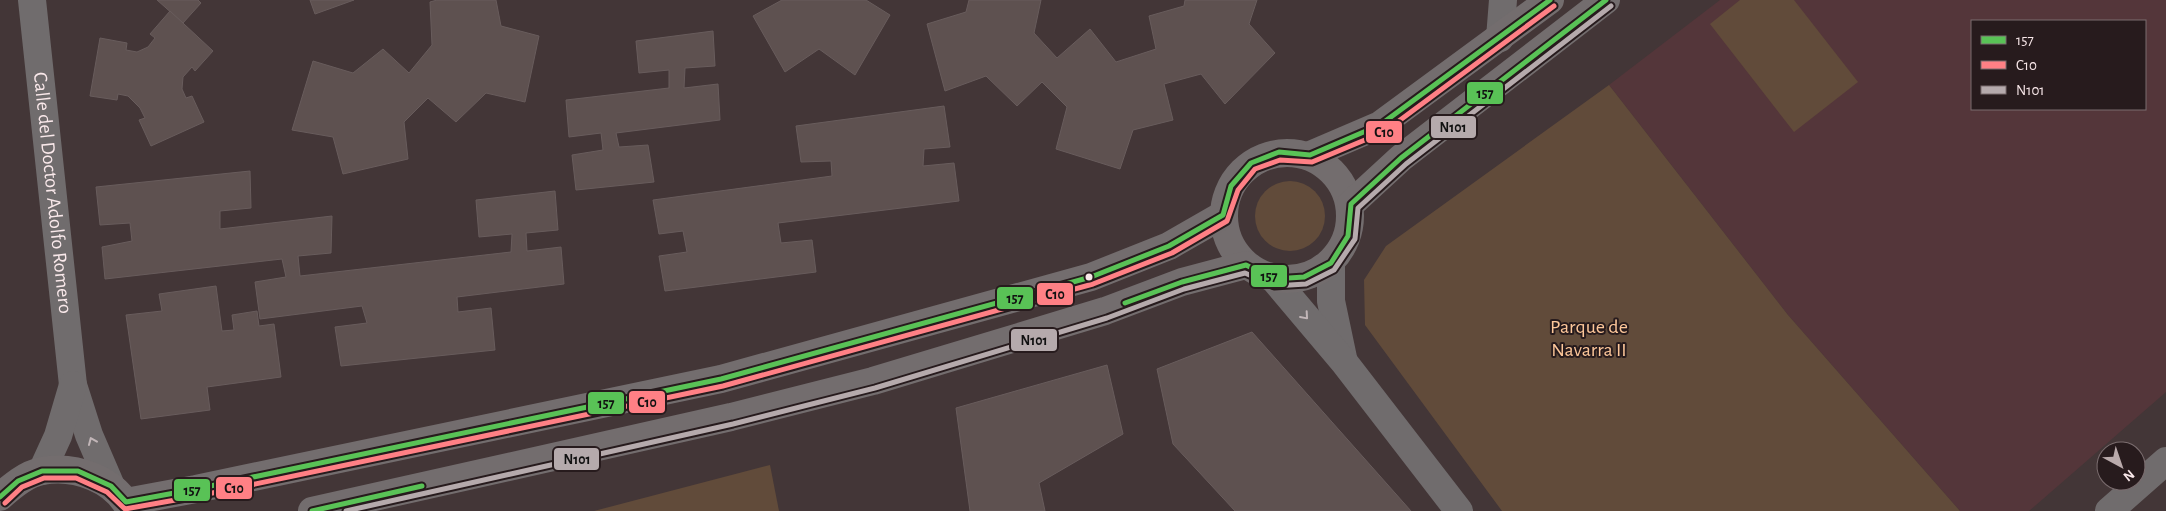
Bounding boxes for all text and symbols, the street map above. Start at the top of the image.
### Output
legend [1971,20,2146,110]
text: 157 [2016,33,2034,48]
text: C10 [2016,58,2037,73]
street label: Calle del Doctor Adolfo Romero [30,71,75,315]
line badge: 157 [1466,81,1504,105]
text: N101 [2016,83,2045,98]
text: 157 [1476,87,1494,101]
line badge: N101 [1430,115,1477,139]
line badge: C10 [1365,120,1403,144]
text: N101 [1439,121,1467,135]
text: C10 [1374,126,1394,140]
line badge: 157 [1250,264,1288,288]
text: 157 [1260,270,1278,284]
unlabelled marker [1084,272,1094,282]
line badge: C10 [1036,282,1074,306]
line badge: 157 [996,286,1034,310]
text: C10 [1045,288,1065,302]
text: 157 [1006,292,1024,306]
one-way arrow [1300,310,1309,319]
park label: Parque de Navarra II [1550,317,1628,360]
line badge: N101 [1010,328,1058,352]
text: N101 [1020,334,1048,348]
line badge: C10 [628,390,666,414]
line badge: 157 [587,391,625,415]
text: C10 [637,396,657,410]
text: 157 [597,397,615,411]
one-way arrow [87,437,98,446]
north arrow [2096,441,2146,491]
line badge: N101 [553,447,600,471]
text: N101 [563,453,591,467]
text: N [2120,467,2137,484]
line badge: C10 [215,476,253,500]
line badge: 157 [173,478,211,502]
text: C10 [224,482,244,496]
text: 157 [183,484,201,498]

